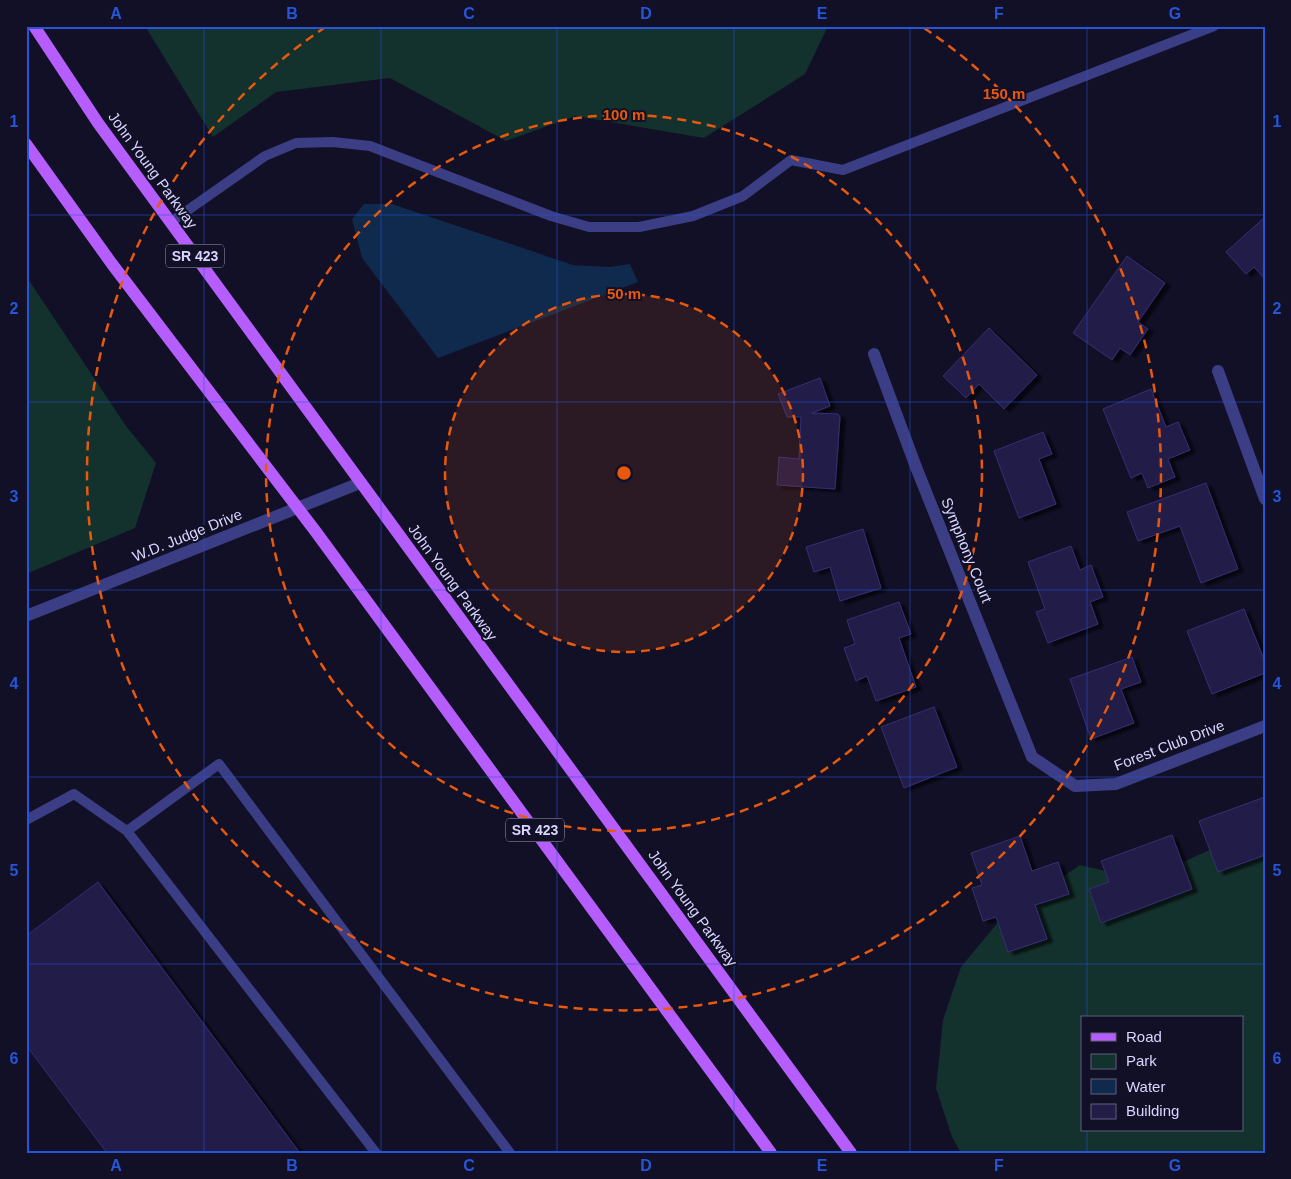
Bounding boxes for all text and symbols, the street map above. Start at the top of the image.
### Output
text: A [110,5,122,22]
text: B [286,5,298,22]
text: C [463,5,475,22]
text: D [640,5,652,22]
text: E [817,5,828,22]
text: F [994,5,1004,22]
text: G [1169,5,1181,22]
text: 150 m [983,85,1025,102]
text: 100 m [603,106,645,123]
street label: John Young Parkway [105,108,201,232]
text: 1 [10,113,19,130]
text: 1 [1273,113,1282,130]
road number: SR 423 [166,245,224,268]
text: 50 m [607,285,641,302]
text: 2 [10,300,19,317]
text: 2 [1273,300,1282,317]
centre of rings [615,464,633,482]
text: 3 [10,488,19,505]
text: 3 [1273,488,1282,505]
street label: Symphony Court [938,495,996,606]
street label: W.D. Judge Drive [130,505,244,565]
street label: John Young Parkway [405,520,501,644]
text: 4 [10,675,19,692]
text: 4 [1273,675,1282,692]
street label: Forest Club Drive [1111,716,1227,774]
road number: SR 423 [506,818,564,842]
street label: John Young Parkway [645,846,741,970]
text: 5 [10,862,19,879]
text: 5 [1273,862,1282,879]
legend [1081,1016,1244,1132]
text: Road [1126,1028,1162,1045]
text: 6 [10,1050,19,1067]
text: 6 [1273,1050,1282,1067]
text: Park [1126,1052,1157,1069]
text: Water [1126,1078,1165,1095]
text: Building [1126,1102,1179,1119]
text: A [110,1157,122,1174]
text: B [286,1157,298,1174]
text: C [463,1157,475,1174]
text: D [640,1157,652,1174]
text: E [817,1157,828,1174]
text: F [994,1157,1004,1174]
text: G [1169,1157,1181,1174]

